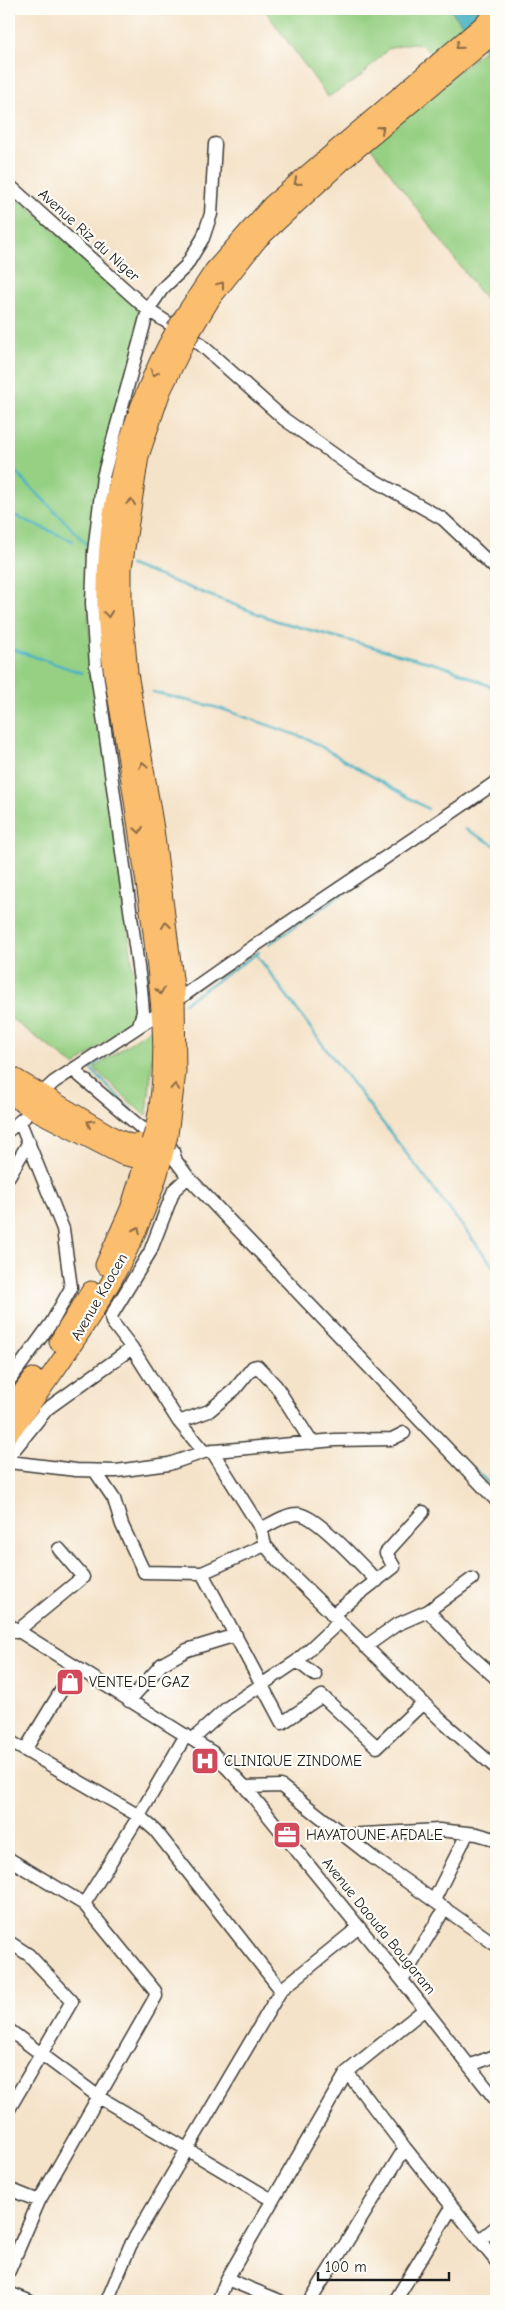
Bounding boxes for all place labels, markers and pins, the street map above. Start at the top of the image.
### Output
shop icon: VENTE DE GAZ [55,1667,85,1697]
place label: VENTE DE GAZ [89,1673,190,1691]
hospital icon: CLINIQUE ZINDOME [190,1746,220,1776]
place label: CLINIQUE ZINDOME [224,1752,362,1770]
office icon: HAYATOUNE AFDALE [272,1820,302,1850]
place label: HAYATOUNE AFDALE [306,1826,443,1844]

